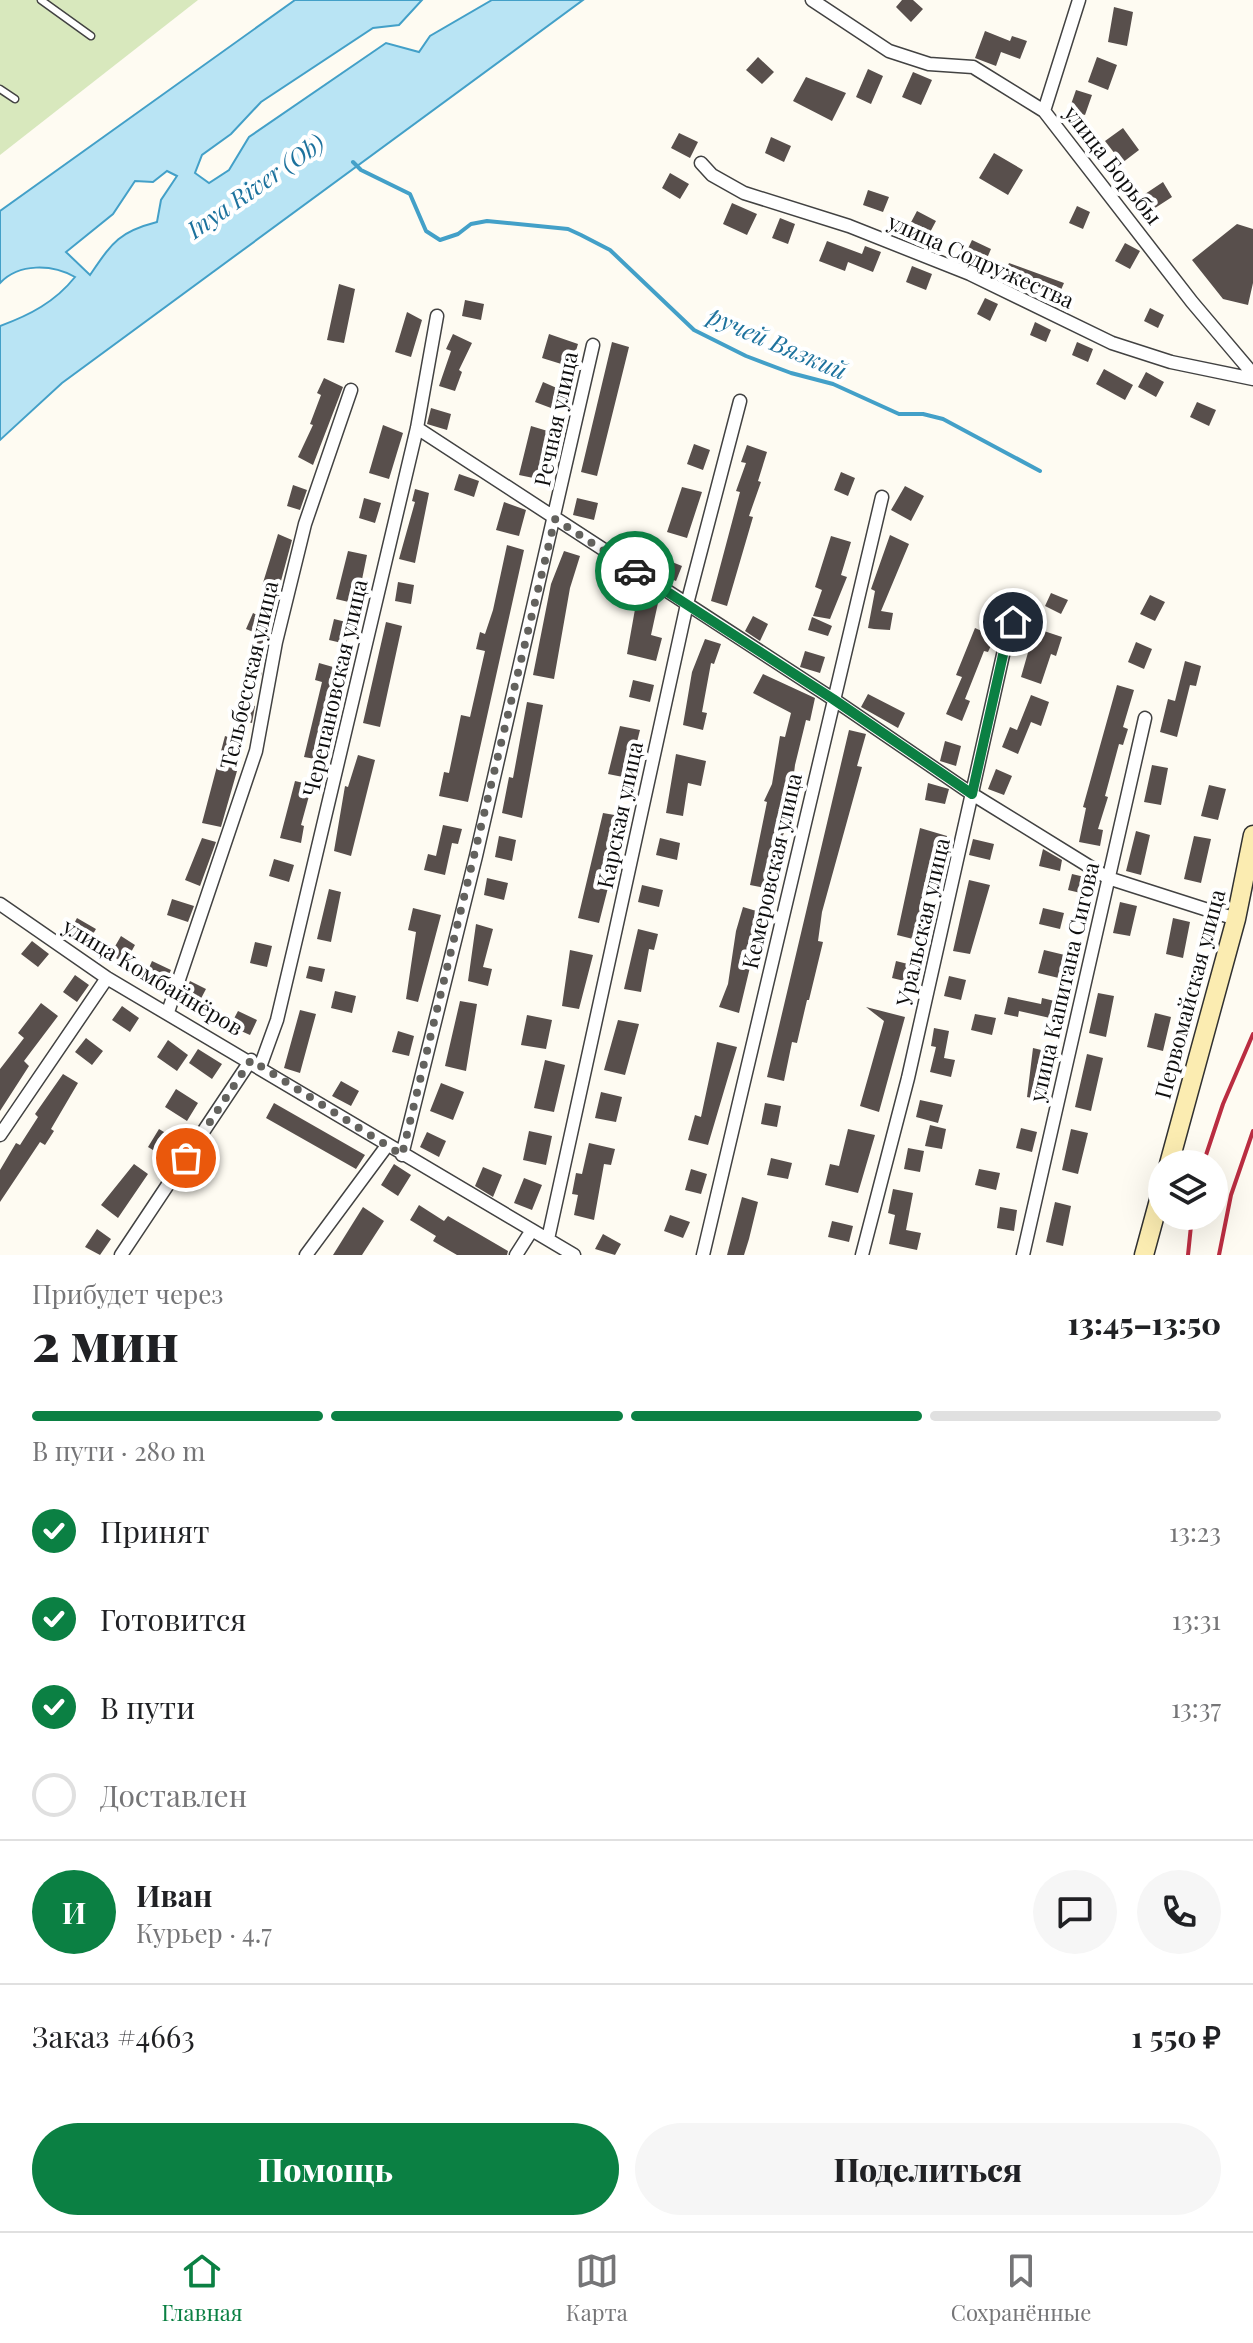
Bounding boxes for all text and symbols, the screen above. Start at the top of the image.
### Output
street label: улица Борьбы [1057,98,1170,230]
water label: Inya River (Ob) [179,126,330,245]
street label: улица Содружества [883,205,1079,315]
water label: ручей Вязкий [702,298,853,386]
street label: Речная улица [526,349,584,489]
courier [595,531,675,611]
icon: car [613,549,657,593]
street label: Черепановская улица [294,576,374,799]
street label: Тельбесская улица [212,578,284,772]
pin [979,588,1047,656]
icon: home [991,600,1035,644]
street label: Карская улица [589,738,649,891]
street label: Кемеровская улица [734,770,808,972]
street label: Уральская улица [888,835,956,1010]
street label: улица Капитана Сигова [1021,859,1105,1106]
street label: Первомайская улица [1147,886,1231,1102]
street label: улица Комбайнёров [57,910,249,1042]
pin [152,1124,220,1192]
icon: bag [164,1136,208,1180]
map controls [1148,1150,1228,1230]
button: layers [1148,1150,1228,1230]
text: Прибудет через [32,1276,224,1311]
text: 13:45–13:50 [1068,1303,1221,1343]
text: 2 мин [32,1306,179,1375]
text: В пути · 280 m [32,1433,205,1468]
icon: check [32,1509,76,1553]
text: Принят [100,1511,210,1551]
text: 13:23 [1169,1514,1221,1549]
icon: check [32,1597,76,1641]
text: Готовится [100,1599,246,1639]
text: 13:31 [1172,1602,1221,1637]
icon: check [32,1685,76,1729]
text: В пути [100,1687,195,1727]
text: 13:37 [1171,1690,1221,1725]
text: Доставлен [100,1775,247,1815]
button: chat [1033,1870,1117,1954]
button: phone [1137,1870,1221,1954]
text: Иван [136,1875,212,1915]
text: И [62,1892,86,1932]
text: Курьер · 4.7 [136,1915,272,1950]
text: Заказ #4663 [32,2016,195,2056]
text: 1 550 ₽ [1131,2016,1221,2056]
button: Помощь [32,2123,619,2215]
button: Поделиться [635,2123,1221,2215]
tab: Главная [162,2249,243,2327]
tab: Карта [566,2249,628,2327]
tab: Сохранённые [951,2249,1091,2327]

